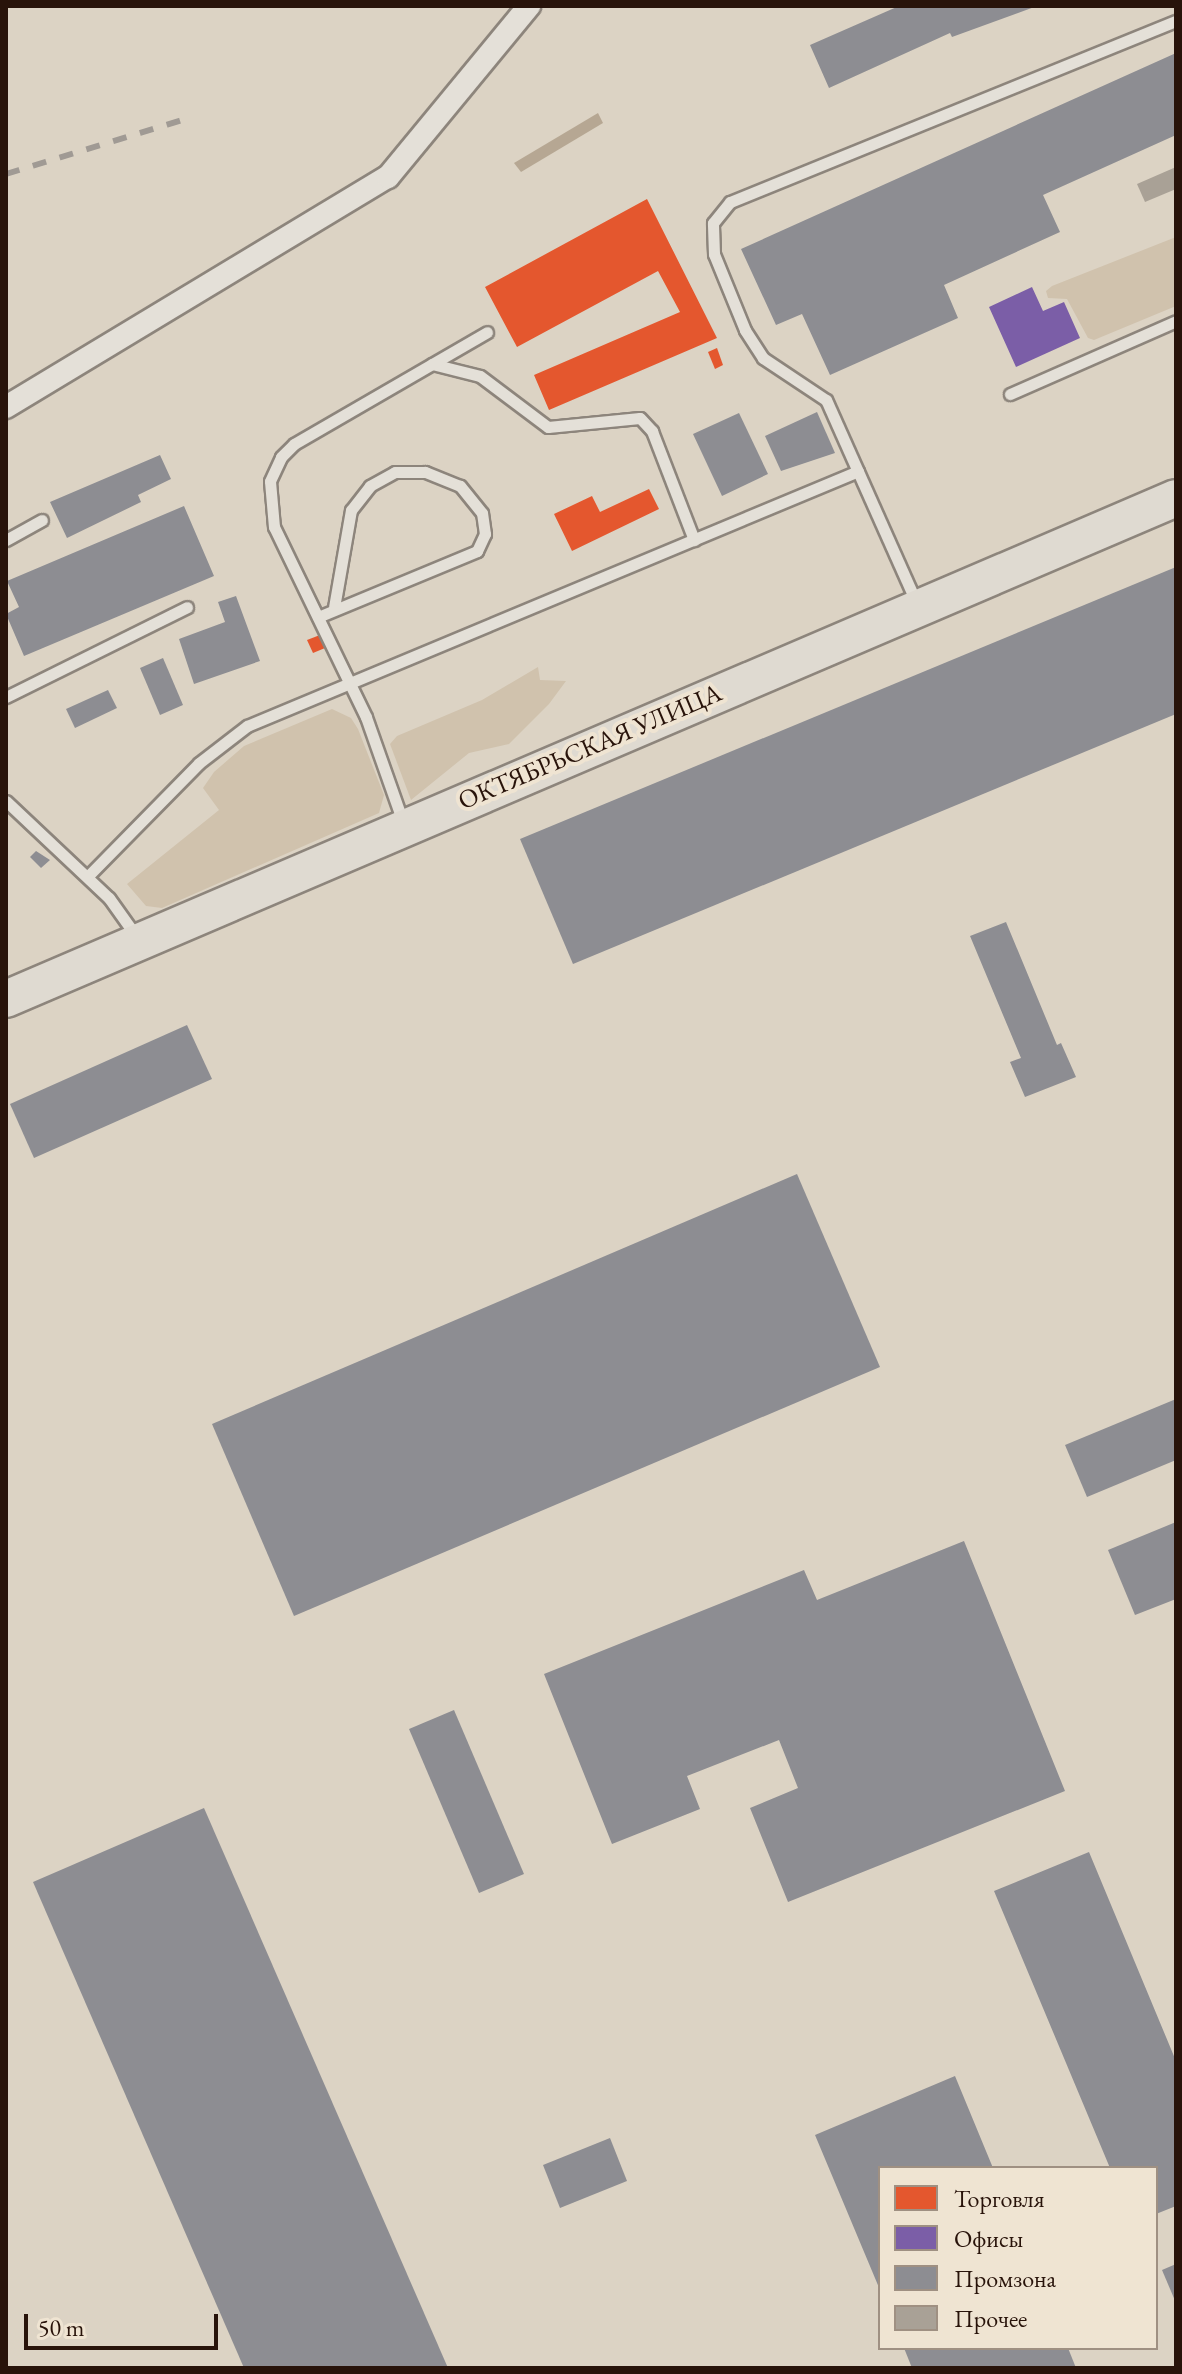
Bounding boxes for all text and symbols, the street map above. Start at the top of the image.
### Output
street label: ОКТЯБРЬСКАЯ УЛИЦА [454,677,726,817]
legend [878,2166,1158,2350]
text: Торговля [954,2183,1044,2214]
text: Офисы [954,2223,1023,2254]
text: Промзона [954,2263,1056,2294]
scale bar [28,2298,222,2348]
text: Прочее [954,2303,1027,2334]
text: 50 m [38,2312,85,2343]

